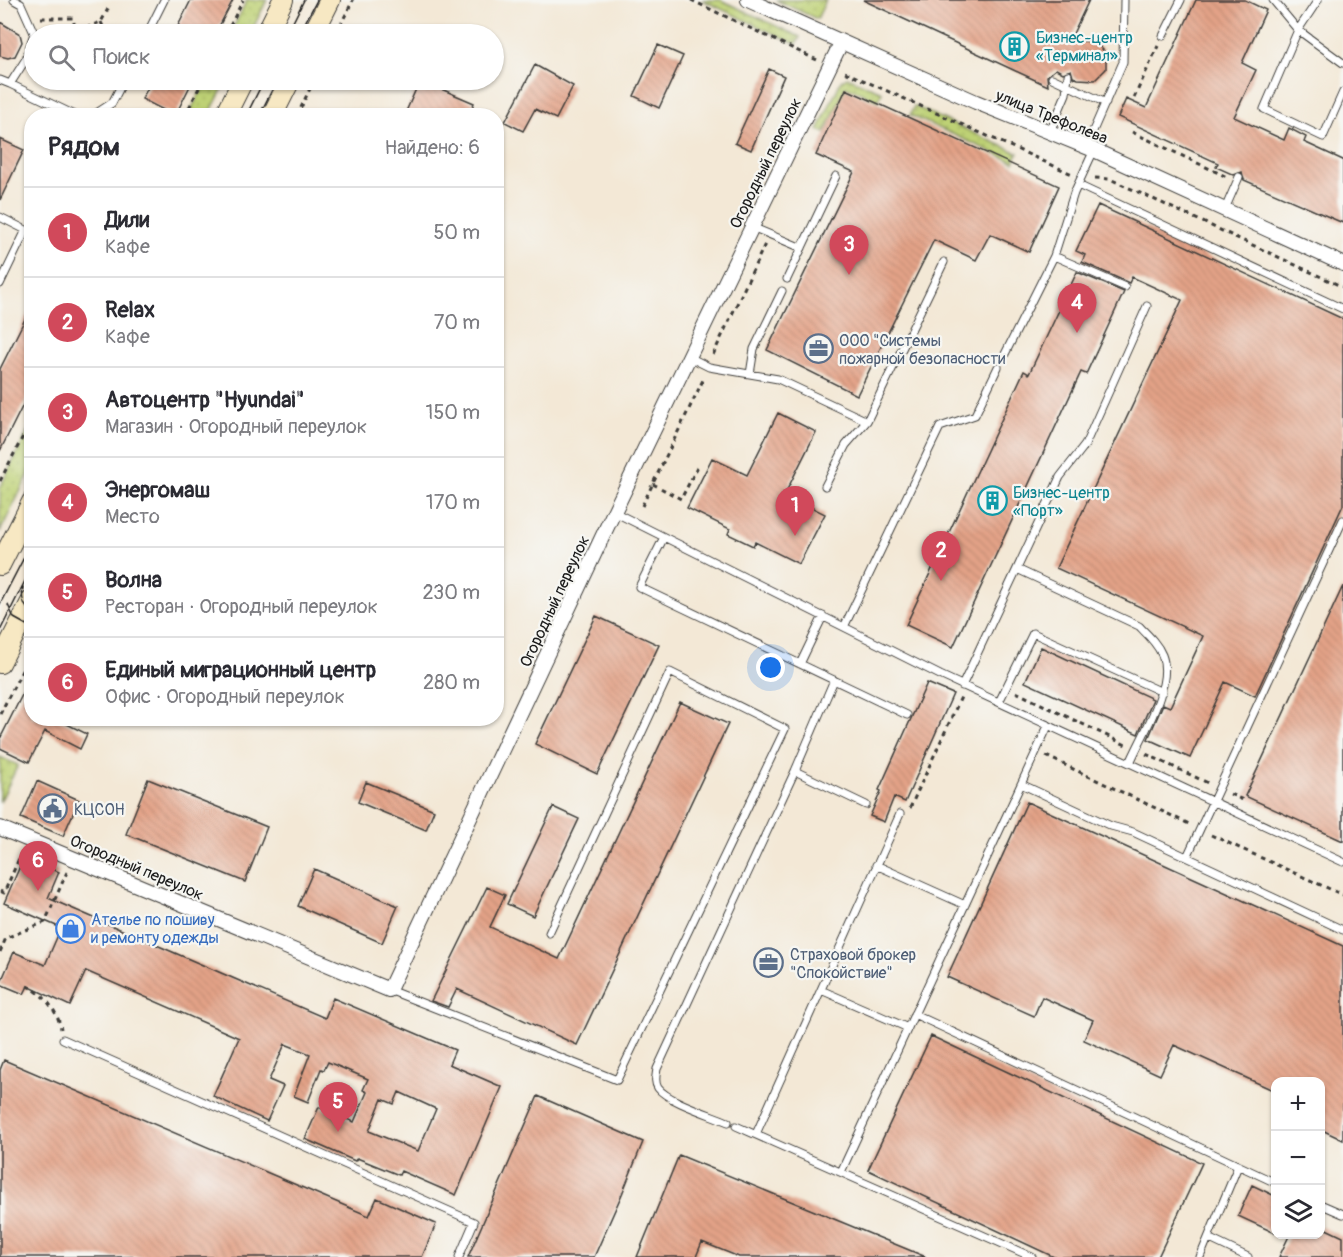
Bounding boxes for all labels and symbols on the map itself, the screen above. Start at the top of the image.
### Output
place label: Бизнес-центр «Терминал» [1036,28,1133,66]
building icon: Бизнес-центр «Терминал» [999,30,1031,62]
street label: улица Трефолева [992,85,1111,149]
street label: Огородный переулок [726,95,806,232]
pin: 3 [830,226,868,275]
pin: 4 [1058,284,1096,333]
place label: ООО "Системы пожарной безопасности [839,331,1005,369]
office icon: ООО "Системы пожарной безопасности [802,333,834,365]
place label: Бизнес-центр «Порт» [1013,483,1110,521]
building icon: Бизнес-центр «Порт» [976,485,1008,517]
pin: 1 [776,486,814,536]
street label: Огородный переулок [516,532,594,670]
pin: 2 [922,532,960,581]
your location [756,653,785,682]
public building icon: КЦСОН [37,793,69,825]
place label: КЦСОН [74,800,125,820]
street label: Огородный переулок [67,831,206,905]
pin: 6 [18,842,57,891]
place label: Ателье по пошиву и ремонту одежды [91,910,219,948]
shop icon: Ателье по пошиву и ремонту одежды [54,912,86,944]
place label: Страховой брокер "Спокойствие" [790,945,916,983]
office icon: Страховой брокер "Спокойствие" [753,947,785,979]
pin: 5 [318,1082,358,1132]

